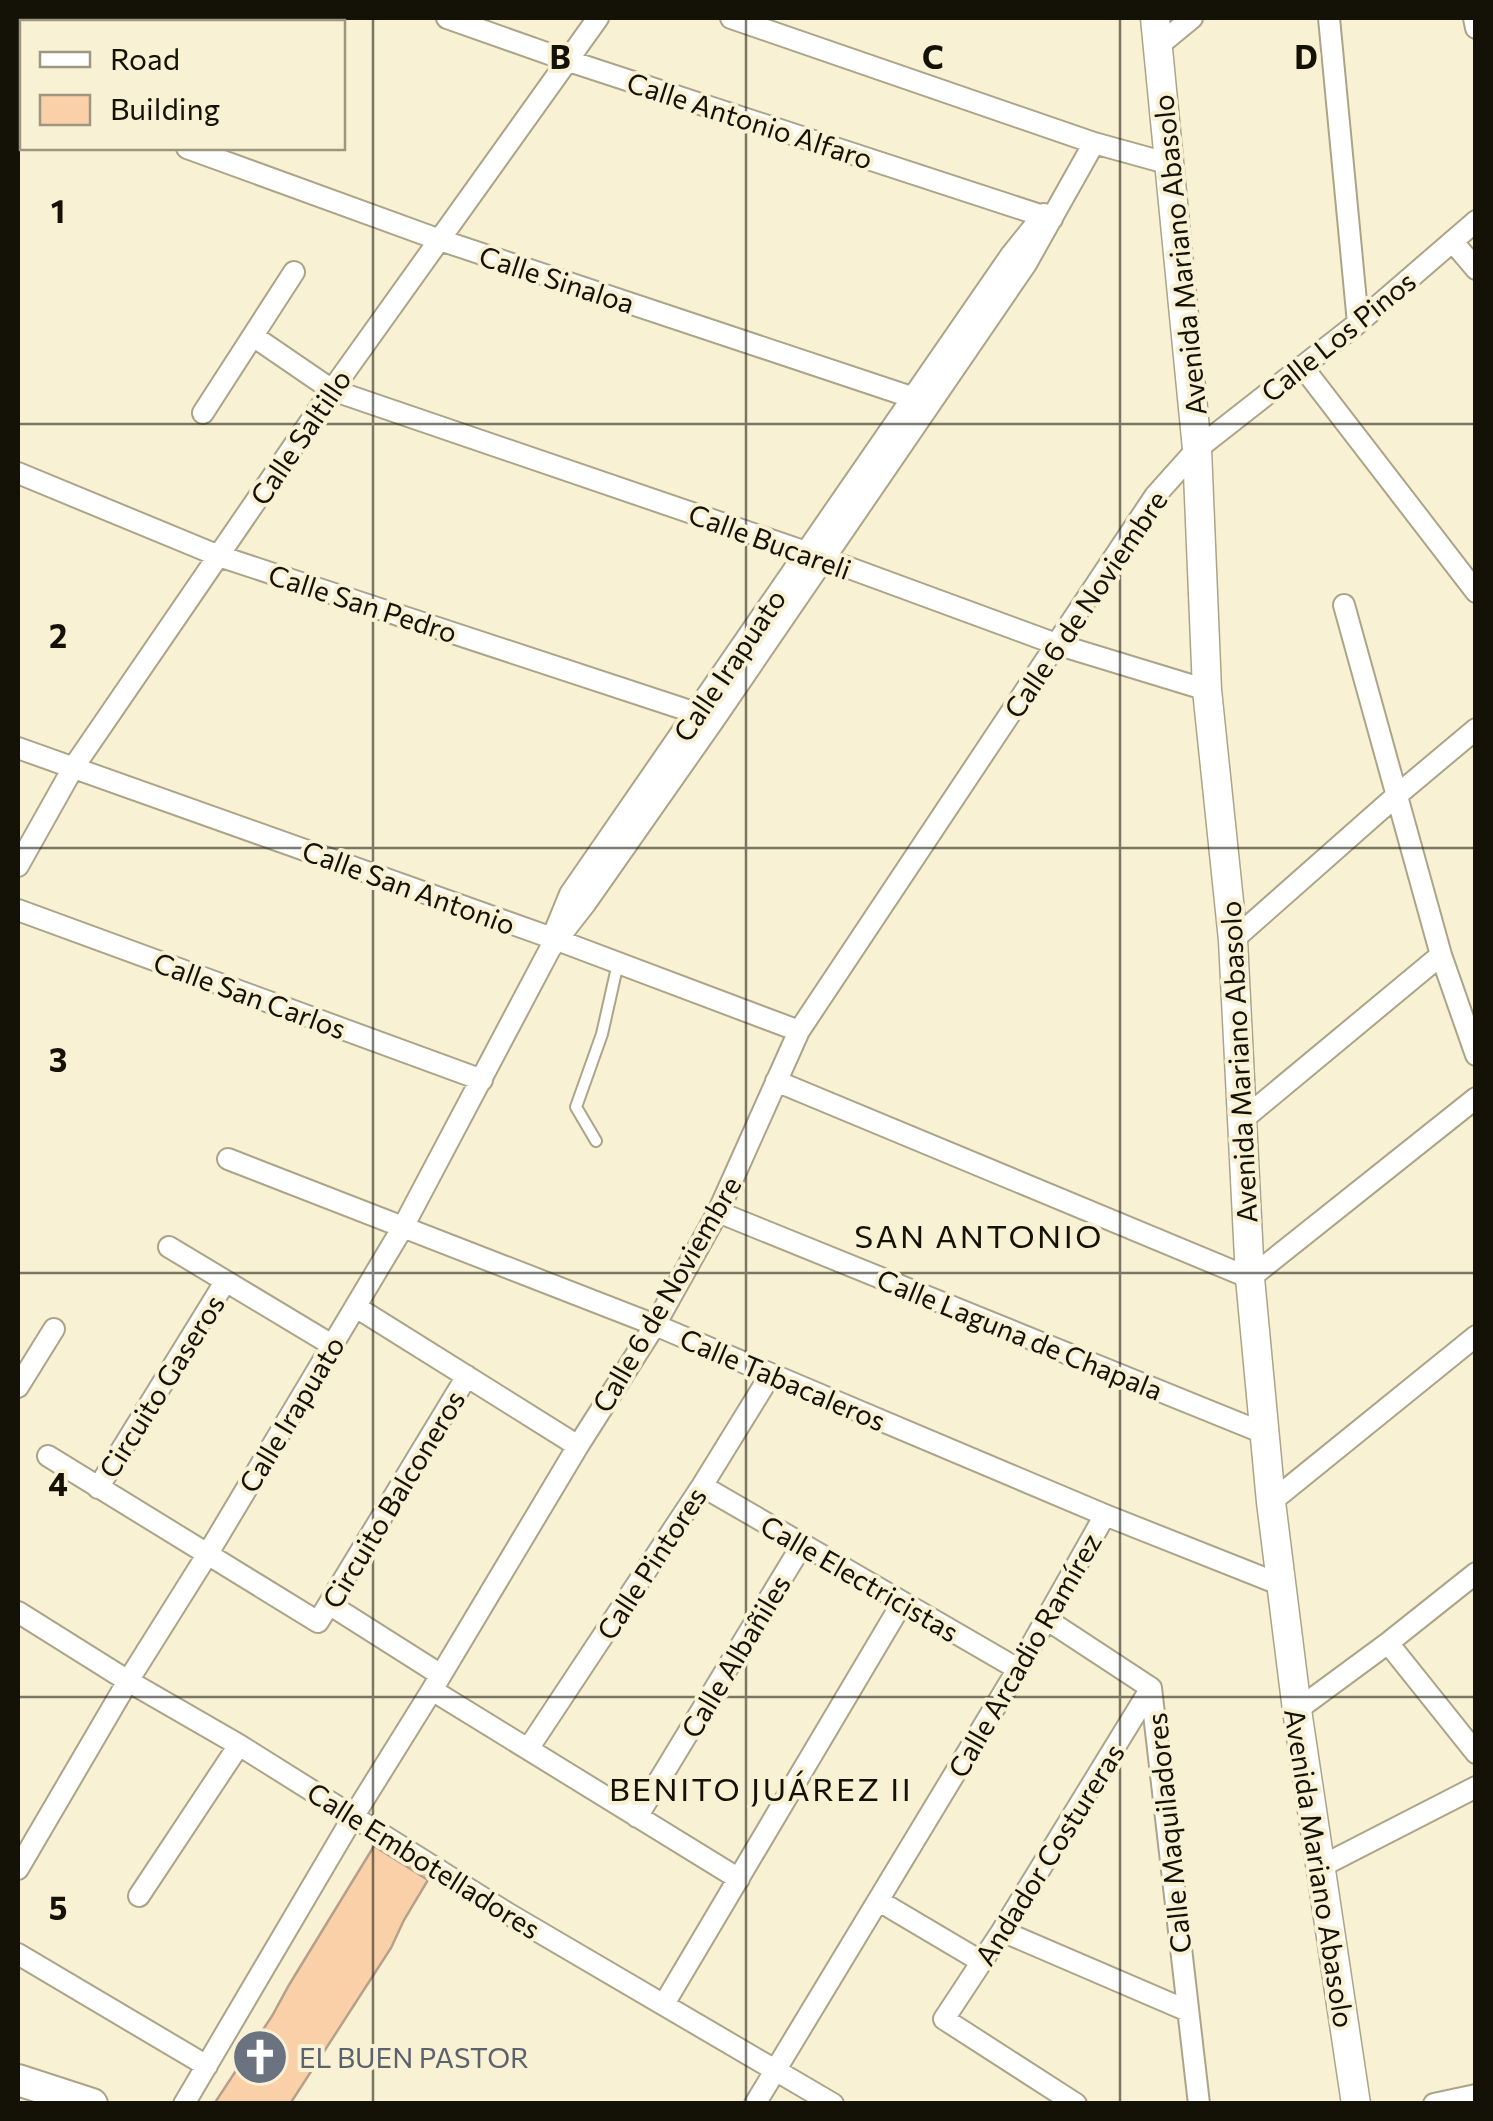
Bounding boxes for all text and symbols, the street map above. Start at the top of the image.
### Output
legend [20,20,345,150]
text: B [549,36,571,76]
text: C [922,36,944,76]
text: D [1294,36,1318,76]
text: Road [110,39,180,76]
street label: Calle Antonio Alfaro [623,64,877,176]
text: Building [110,89,220,126]
street label: Avenida Mariano Abasolo [1145,93,1213,417]
text: 1 [51,190,65,230]
street label: Calle Sinaloa [475,238,639,320]
street label: Calle Los Pinos [1254,263,1422,409]
street label: Calle Saltillo [242,363,358,511]
street label: Calle 6 de Noviembre [996,484,1174,724]
street label: Calle Bucareli [684,496,856,586]
street label: Calle San Pedro [264,557,462,649]
street label: Calle Irapuato [666,582,792,748]
text: 2 [49,615,67,655]
street label: Calle San Antonio [298,833,520,941]
street label: Avenida Mariano Abasolo [1213,900,1263,1224]
street label: Calle San Carlos [149,944,351,1046]
text: 3 [49,1039,67,1079]
street label: Calle 6 de Noviembre [585,1170,747,1418]
district label: SAN ANTONIO [854,1215,1104,1255]
street label: Calle Laguna de Chapala [872,1261,1168,1407]
street label: Circuito Gaseros [91,1288,231,1484]
street label: Calle Tabacaleros [675,1320,891,1438]
street label: Calle Irapuato [231,1330,351,1498]
street label: Circuito Balconeros [314,1384,472,1614]
text: 4 [48,1463,68,1503]
street label: Calle Pintores [589,1480,713,1646]
street label: Calle Electricistas [755,1508,965,1648]
street label: Calle Arcadio Ramírez [940,1527,1108,1783]
street label: Calle Albañiles [673,1569,797,1743]
street label: Avenida Mariano Abasolo [1278,1706,1362,2030]
street label: Calle Maquiladores [1138,1711,1198,1955]
street label: Andador Costureras [967,1737,1131,1971]
district label: BENITO JUÁREZ II [609,1768,913,1808]
street label: Calle Embotelladores [301,1774,547,1946]
text: 5 [49,1887,67,1927]
church icon: EL BUEN PASTOR [230,2027,290,2087]
place label: EL BUEN PASTOR [299,2040,529,2074]

